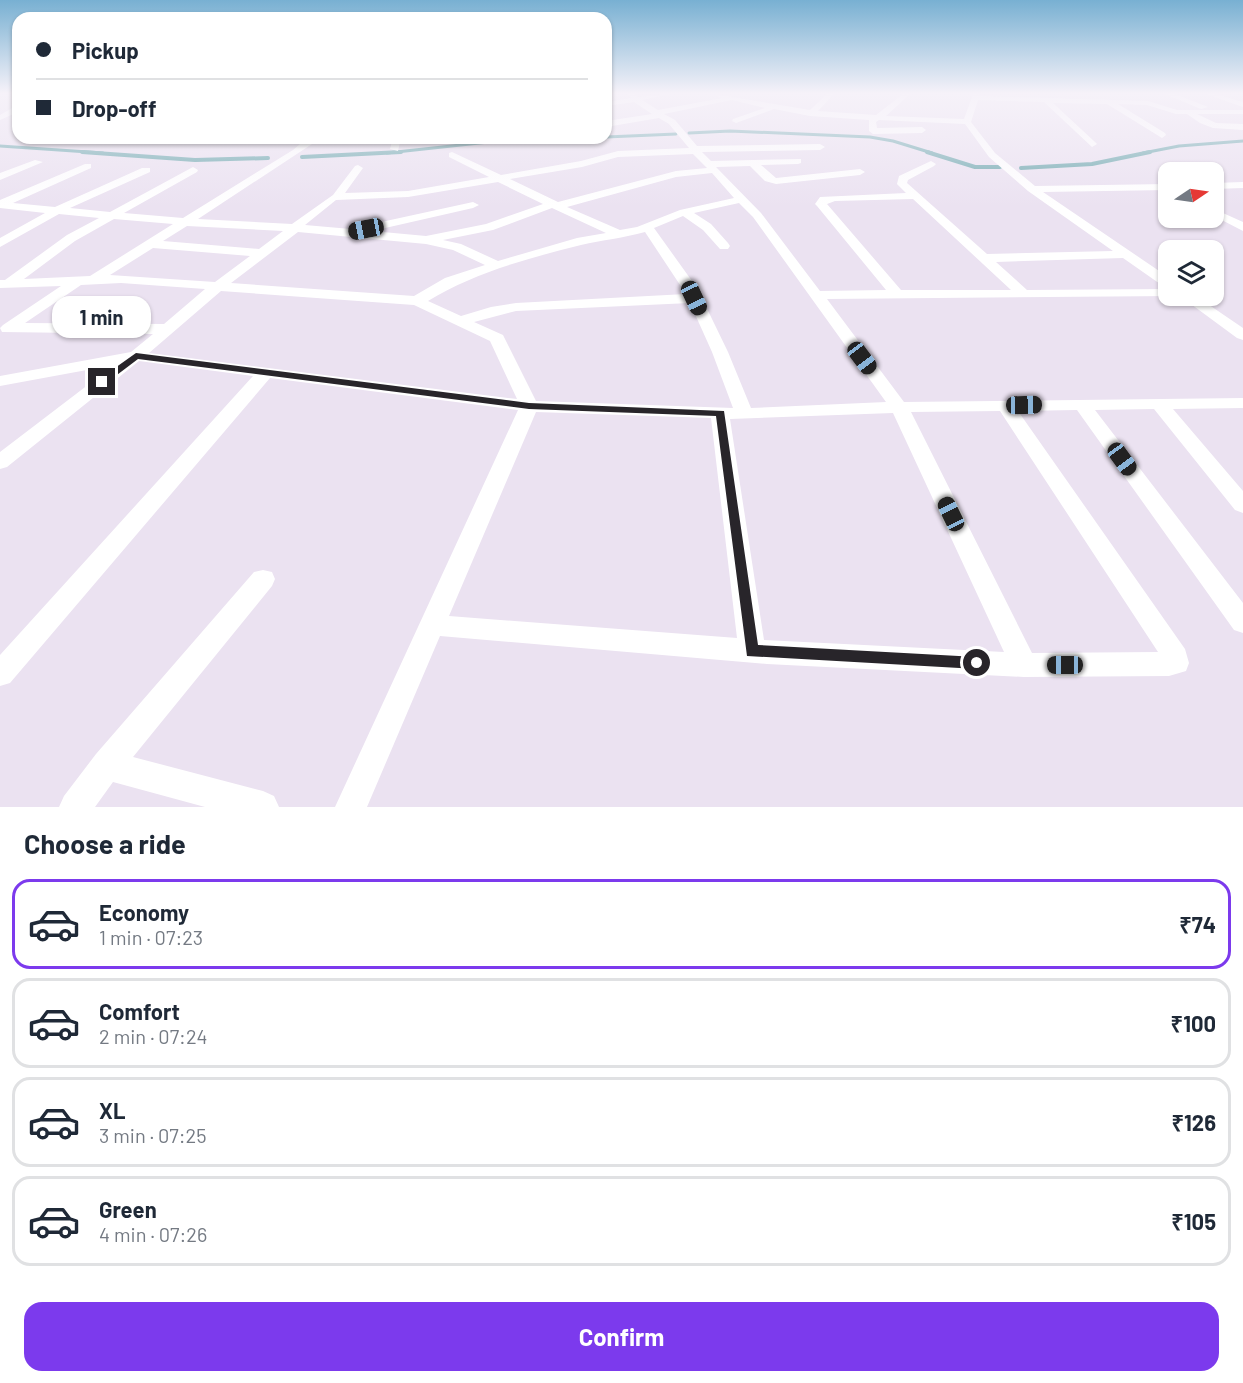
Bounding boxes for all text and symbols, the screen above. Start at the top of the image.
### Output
text: Pickup [72,37,139,63]
text: Drop-off [72,95,156,121]
north arrow [1158,162,1224,228]
map controls [1158,162,1224,306]
car [347,217,385,241]
button: layers [1158,240,1224,306]
car [678,278,710,318]
callout: 1 min [52,295,152,337]
text: 1 min [80,305,123,329]
car [844,338,880,378]
route end [88,368,115,395]
car [1006,396,1042,414]
car [1104,439,1140,479]
car [935,494,967,534]
route start [963,649,990,676]
car [1047,656,1083,674]
text: Choose a ride [24,827,186,859]
icon: car [27,897,81,951]
text: Economy [99,899,189,925]
text: ₹74 [1179,911,1216,937]
text: 1 min · 07:23 [99,925,203,949]
icon: car [27,996,81,1050]
text: Comfort [99,998,180,1024]
text: ₹100 [1171,1010,1216,1036]
text: 2 min · 07:24 [99,1024,208,1048]
icon: car [27,1095,81,1149]
text: XL [99,1097,125,1123]
text: ₹126 [1171,1109,1216,1135]
text: 3 min · 07:25 [99,1123,206,1147]
icon: car [27,1194,81,1248]
text: Green [99,1196,157,1222]
text: ₹105 [1171,1208,1216,1234]
text: 4 min · 07:26 [99,1222,207,1246]
button: Confirm [24,1302,1219,1371]

